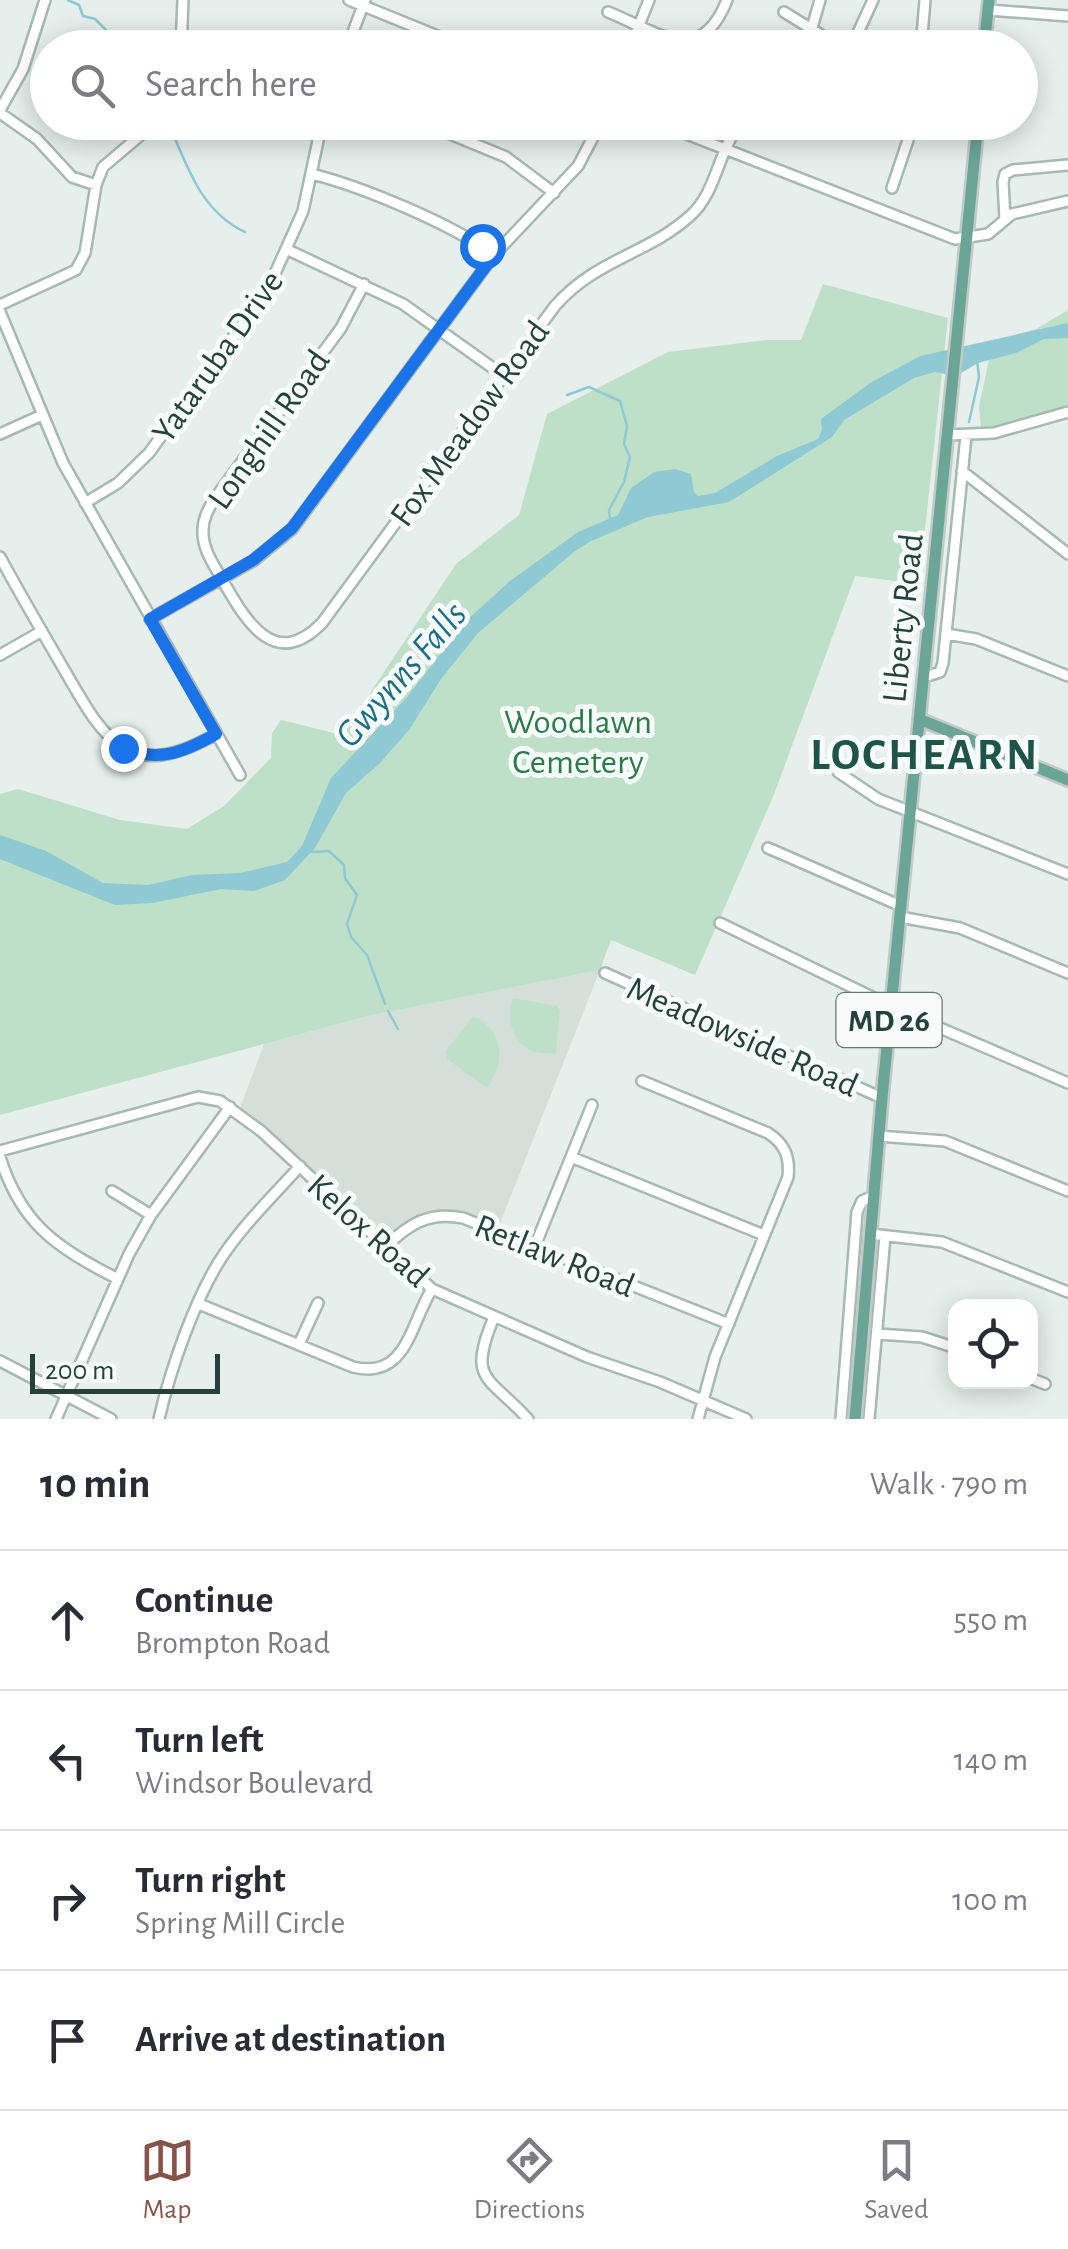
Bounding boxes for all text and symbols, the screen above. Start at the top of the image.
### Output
search box [30,30,1038,140]
icon: search [65,58,120,113]
text: Search here [145,66,317,104]
route start [460,224,506,270]
street label: Yataruba Drive [146,264,290,449]
street label: Fox Meadow Road [384,315,556,533]
street label: Longhill Road [202,344,337,516]
street label: Liberty Road [877,532,930,705]
water label: Gwynns Falls [329,596,474,755]
park label: Woodlawn Cemetery [504,705,652,780]
route end [101,726,147,772]
district label: LOCHEARN [810,733,1040,778]
street label: Meadowside Road [622,971,863,1104]
road number: MD 26 [836,993,942,1047]
street label: Kelox Road [300,1168,436,1294]
street label: Retlaw Road [470,1209,639,1304]
map controls [948,1299,1038,1389]
button: locate [948,1299,1038,1389]
scale bar [30,1349,220,1394]
text: 200 m [45,1357,114,1385]
text: 10 min [40,1463,150,1505]
text: Walk · 790 m [870,1468,1028,1500]
text: Continue [135,1582,273,1620]
icon: ahead [40,1593,95,1648]
text: 550 m [953,1604,1028,1636]
text: Brompton Road [135,1627,330,1659]
text: Turn left [135,1722,263,1760]
icon: left [40,1733,95,1788]
text: 140 m [954,1744,1028,1776]
text: Windsor Boulevard [135,1767,373,1799]
text: Turn right [135,1862,285,1900]
icon: right [40,1873,95,1928]
text: 100 m [952,1884,1028,1916]
text: Spring Mill Circle [135,1907,345,1939]
icon: arrive [40,2013,95,2068]
text: Arrive at destination [135,2021,446,2059]
tab: Map [140,2133,195,2227]
tab: Directions [474,2133,585,2227]
tab: Saved [864,2133,928,2227]

